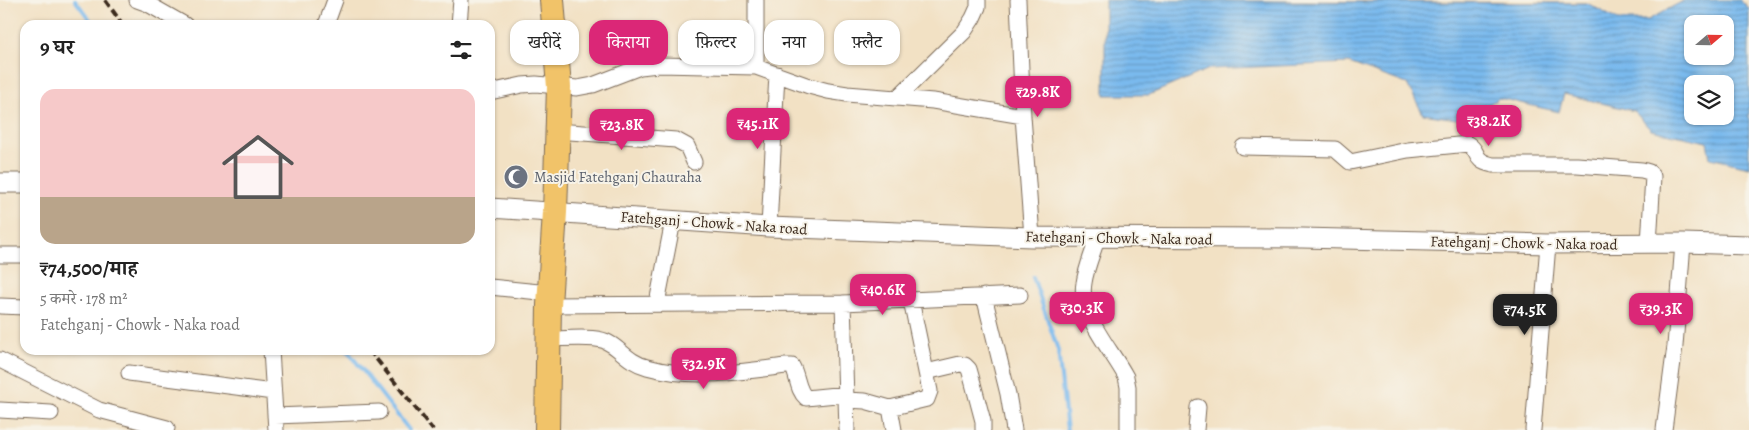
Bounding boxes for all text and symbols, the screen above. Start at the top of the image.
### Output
north arrow [1684,15,1734,65]
map controls [1684,15,1734,125]
chip: खरीदें [510,20,579,65]
chip: किराया [589,20,668,65]
chip: फ़िल्टर [678,20,754,65]
chip: नया [764,20,824,65]
chip: फ़्लैट [834,20,900,65]
text: 9 घर [40,33,74,61]
icon: filters [447,36,475,64]
button: layers [1684,75,1734,125]
pin: ₹29.8K [997,76,1079,118]
text: ₹29.8K [1016,81,1060,103]
pin: ₹38.2K [1448,104,1530,147]
pin: ₹23.8K [581,108,663,151]
pin: ₹45.1K [717,108,799,150]
text: ₹38.2K [1467,110,1511,132]
text: ₹45.1K [738,113,778,135]
text: ₹23.8K [600,114,644,136]
icon: home [213,122,303,212]
mosque icon: Masjid Fatehganj Chauraha [503,164,529,190]
place label: Masjid Fatehganj Chauraha [534,167,702,187]
street label: Fatehganj - Chowk - Naka road [620,206,809,240]
street label: Fatehganj - Chowk - Naka road [1025,226,1214,250]
street label: Fatehganj - Chowk - Naka road [1430,231,1619,255]
text: ₹74,500/माह [40,254,138,282]
pin: ₹40.6K [842,274,924,316]
text: ₹40.6K [861,279,905,301]
text: 5 कमरे · 178 m² [40,288,128,310]
pin: ₹30.3K [1041,292,1123,334]
pin: ₹39.3K [1620,292,1702,335]
pin: ₹74.5K [1484,294,1566,336]
text: ₹30.3K [1061,297,1103,319]
text: ₹39.3K [1640,298,1682,320]
text: ₹74.5K [1504,299,1546,321]
text: Fatehganj - Chowk - Naka road [40,314,240,336]
pin: ₹32.9K [663,348,745,390]
text: ₹32.9K [683,353,725,375]

